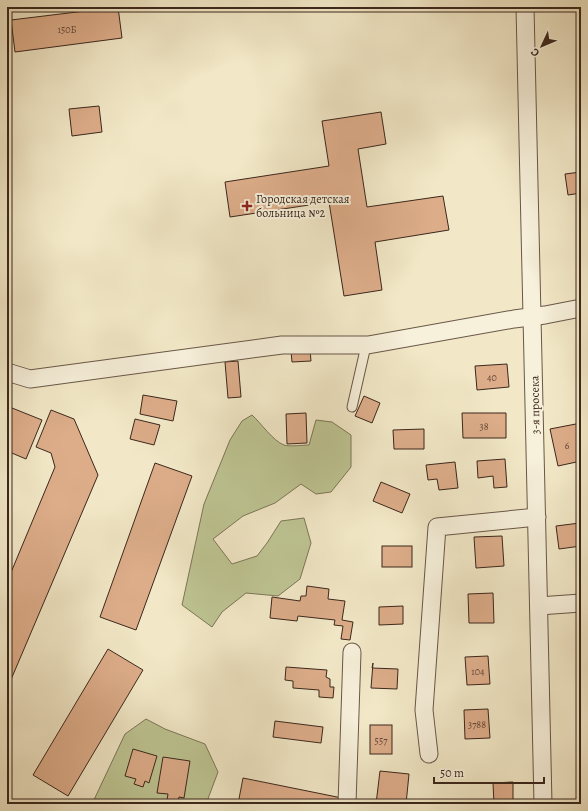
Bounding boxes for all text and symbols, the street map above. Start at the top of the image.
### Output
house number: 150Б [57,23,77,36]
north arrow [522,26,562,66]
text: С [527,45,543,60]
place label: Городская детская больница №2 [256,191,350,221]
marker: Городская детская больница №2 [241,200,253,212]
house number: 40 [487,371,497,384]
street label: 3-я просека [526,375,544,434]
house number: 38 [479,420,489,433]
house number: 6 [565,439,570,452]
house number: 104 [471,665,485,678]
house number: 3788 [468,718,486,731]
house number: 557 [375,734,388,747]
scale bar [434,759,544,785]
text: 50 m [440,765,464,781]

